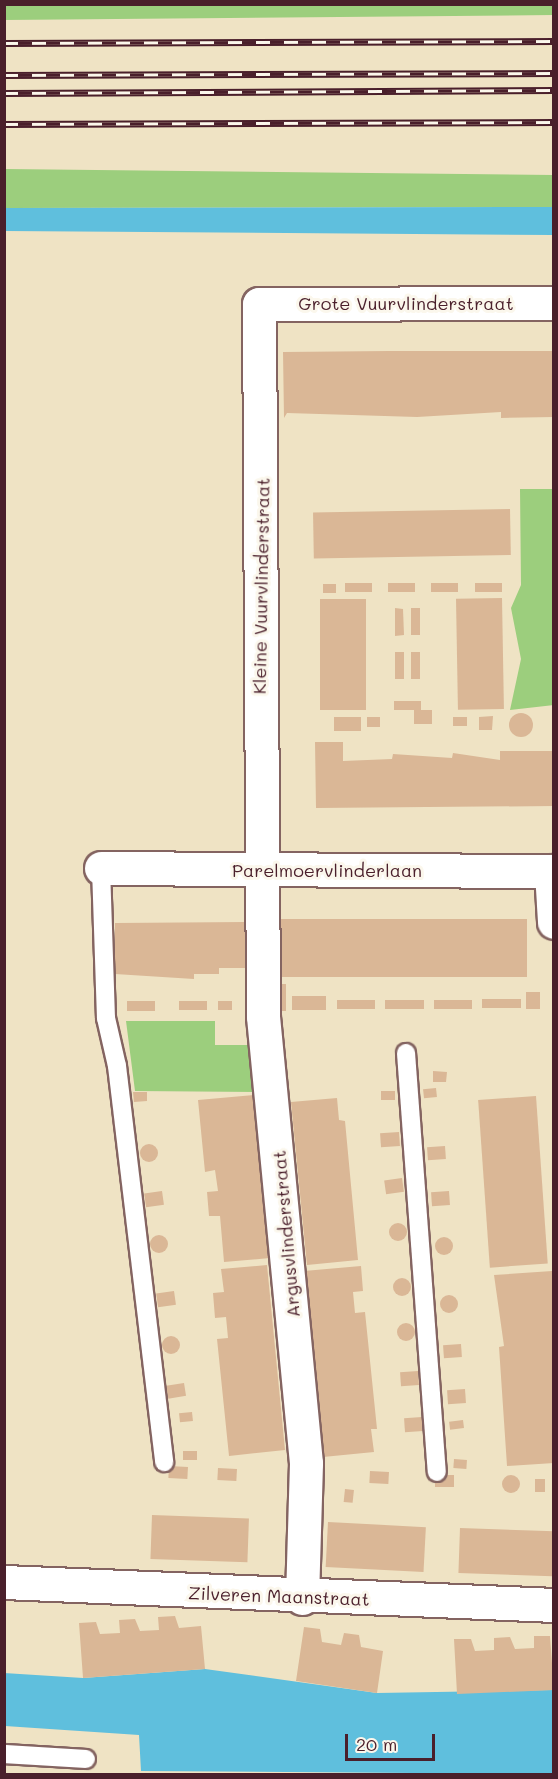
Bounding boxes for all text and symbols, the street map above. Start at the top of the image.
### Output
street label: Grote Vuurvlinderstraat [298,292,514,314]
street label: Kleine Vuurvlinderstraat [248,478,274,694]
street label: Parelmoervlinderlaan [232,859,422,881]
street label: Argusvlinderstraat [268,1150,304,1318]
street label: Zilveren Maanstraat [188,1582,370,1610]
scale bar [348,1722,438,1760]
text: 20 m [356,1732,397,1756]

